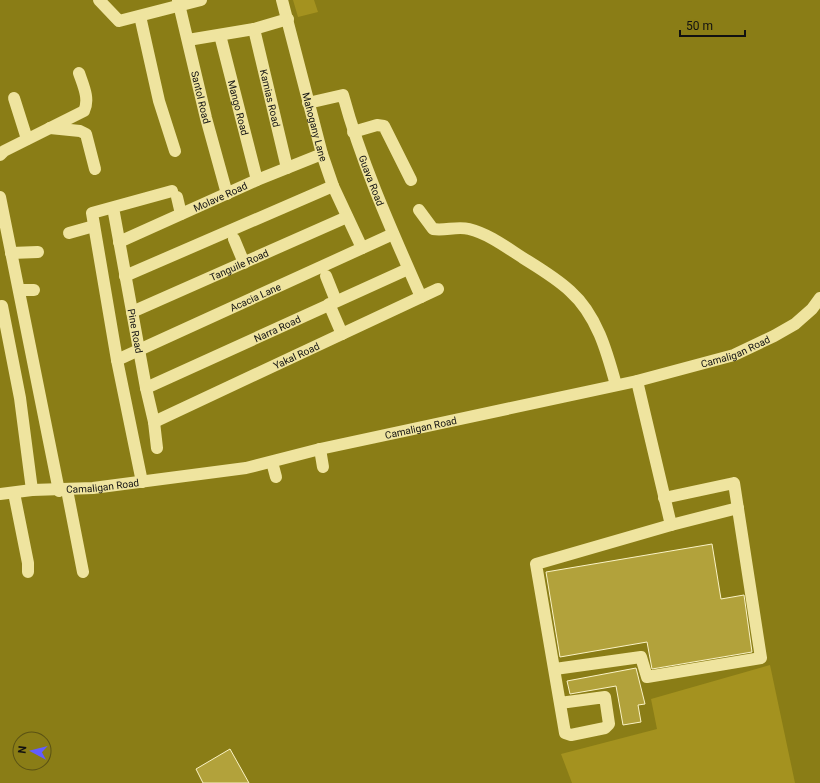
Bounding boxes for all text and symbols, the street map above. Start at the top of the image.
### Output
scale bar [680,12,745,38]
text: 50 m [686,19,713,33]
street label: Kamias Road [258,68,283,128]
street label: Santol Road [190,70,213,125]
street label: Mango Road [226,79,251,136]
street label: Mahogany Lane [301,91,330,163]
street label: Guava Road [357,154,386,207]
street label: Molave Road [192,180,249,213]
street label: Tanguile Road [208,247,270,283]
street label: Acacia Lane [228,281,282,313]
street label: Pine Road [126,308,145,354]
street label: Narra Road [252,313,302,344]
street label: Camaligan Road [700,333,772,369]
street label: Yakal Road [271,340,321,371]
street label: Camaligan Road [384,414,458,440]
street label: Camaligan Road [66,477,140,494]
north arrow [12,731,52,771]
text: N [16,745,30,754]

